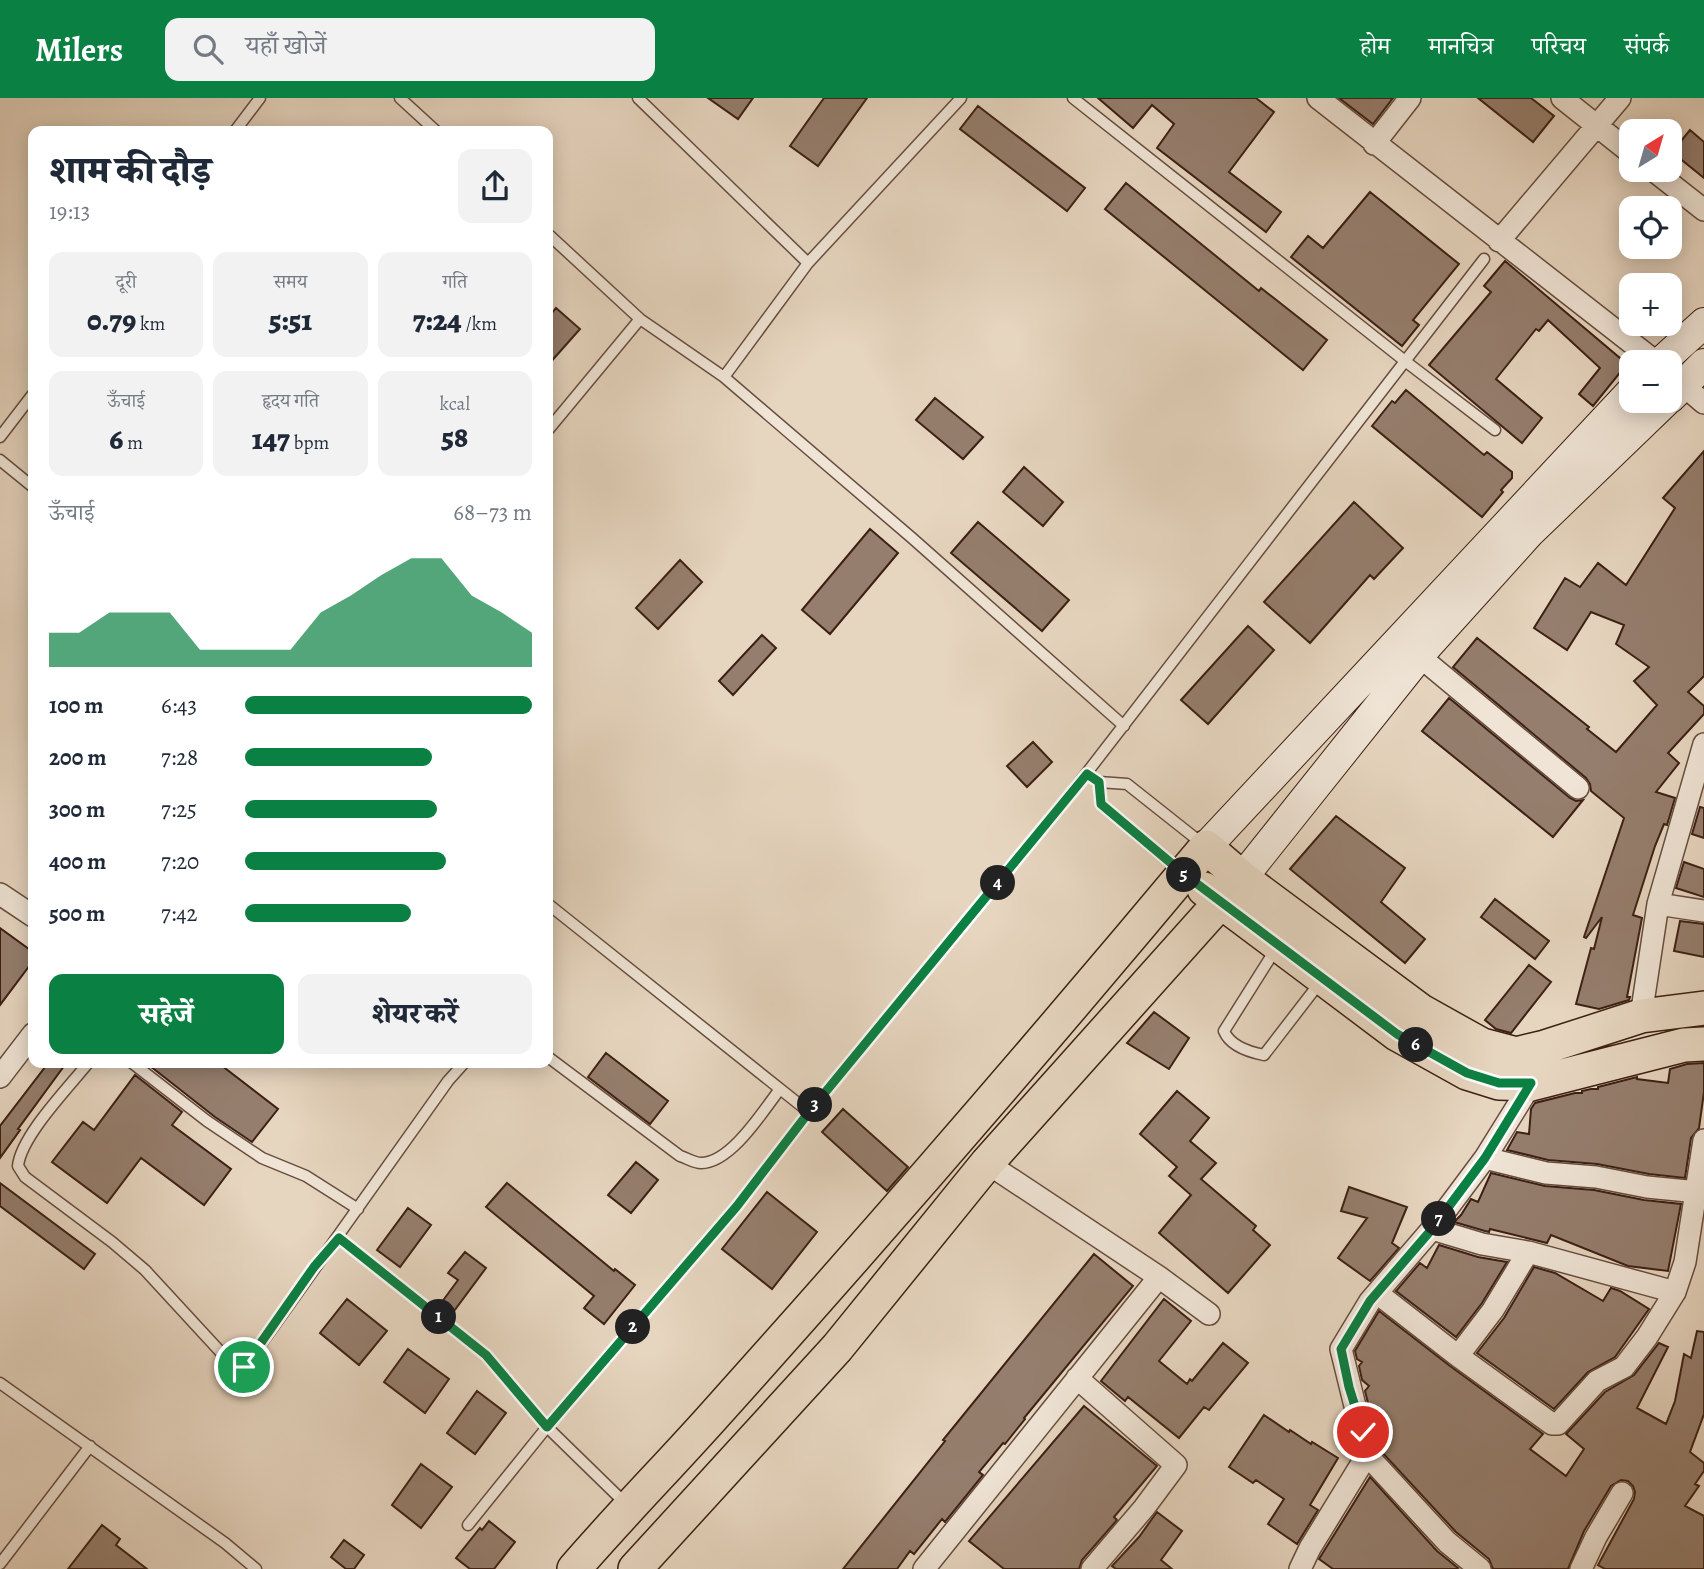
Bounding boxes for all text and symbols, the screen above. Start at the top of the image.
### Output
search box [165,18,655,81]
text: Milers [35,27,123,72]
text: यहाँ खोजें [245,28,326,63]
icon: search [189,30,227,68]
text: होम [1360,30,1390,62]
text: मानचित्र [1428,30,1494,62]
text: परिचय [1532,30,1586,62]
text: संपर्क [1624,30,1669,62]
north arrow [1619,119,1682,182]
map controls [1619,119,1682,413]
text: शाम की दौड़ [49,144,211,196]
button: share [458,149,532,223]
text: 19:13 [49,196,90,227]
button: locate [1619,196,1682,259]
text: दूरी [116,269,136,295]
text: समय [274,269,307,295]
text: गति [442,269,467,295]
button: + [1619,273,1682,336]
text: 0.79 [87,300,136,340]
text: 5:51 [269,300,312,340]
text: 7:24 [413,300,462,340]
text: km [136,311,165,337]
text: /km [462,311,497,337]
button: − [1619,350,1682,413]
text: ऊँचाई [107,388,145,414]
text: हृदय गति [262,388,319,414]
text: kcal [440,391,470,417]
text: 58 [441,417,468,457]
text: 6 [109,419,123,459]
text: 147 [252,419,290,459]
text: m [123,430,143,456]
text: bpm [290,430,329,456]
text: ऊँचाई [49,497,94,528]
text: 68–73 m [453,497,532,528]
text: 100 m [49,690,104,721]
text: 6:43 [161,690,197,721]
text: 200 m [49,742,107,773]
text: 7:28 [161,742,198,773]
text: 300 m [49,794,105,825]
text: 7:25 [161,794,197,825]
text: 400 m [49,846,106,877]
text: 7:20 [161,846,199,877]
pin: 5 [1166,858,1202,892]
text: 5 [1179,861,1188,887]
pin: 4 [981,866,1016,900]
text: 4 [993,869,1002,895]
text: 500 m [49,898,105,929]
text: 7:42 [161,898,197,929]
button: सहेजें [49,974,284,1054]
button: शेयर करें [298,974,532,1054]
pin: 6 [1398,1028,1434,1062]
text: 6 [1411,1031,1420,1057]
pin: 3 [798,1088,832,1122]
text: 3 [810,1091,819,1117]
pin: 7 [1422,1202,1456,1236]
text: 7 [1434,1205,1443,1231]
pin: 1 [422,1300,457,1334]
text: 1 [435,1303,442,1329]
pin: 2 [616,1310,650,1344]
text: 2 [628,1313,637,1339]
pin [214,1337,274,1397]
icon: arrive [225,1348,263,1386]
pin [1333,1402,1393,1462]
icon: check [1344,1413,1382,1451]

